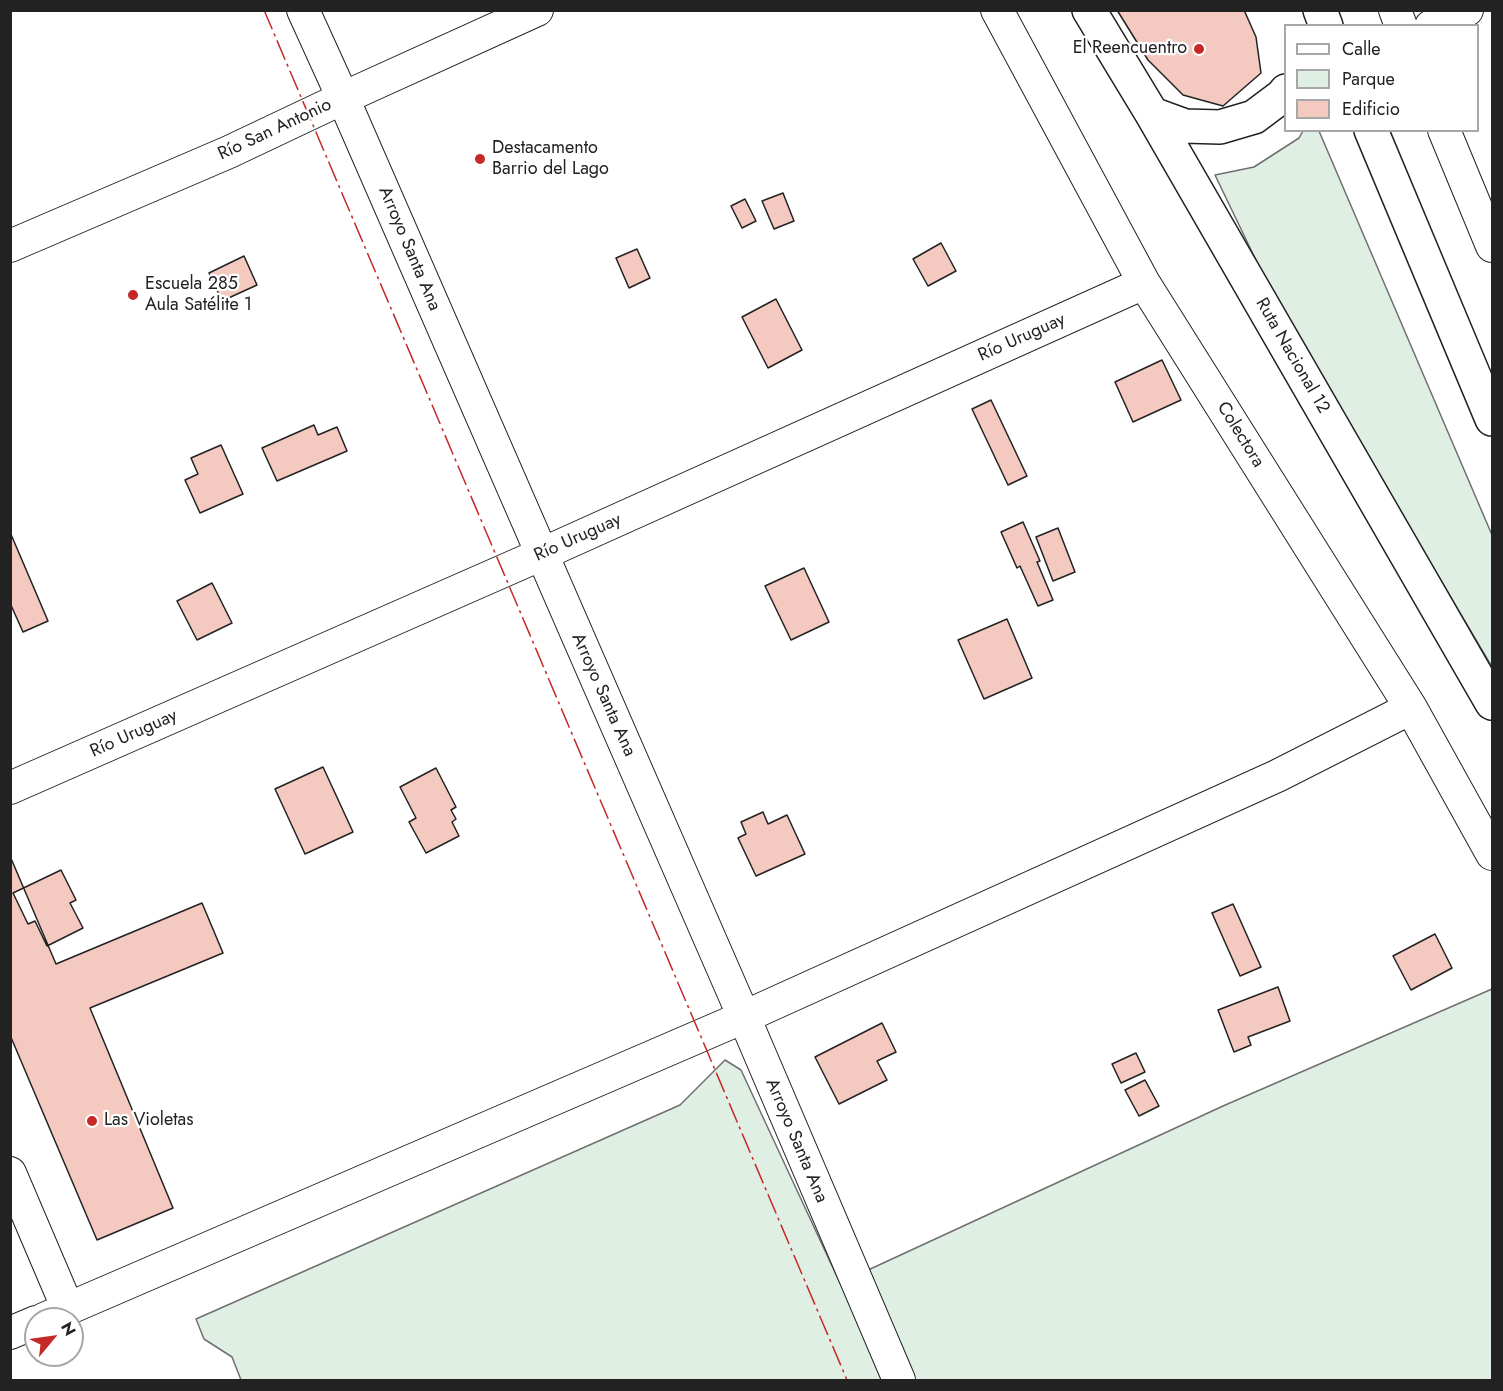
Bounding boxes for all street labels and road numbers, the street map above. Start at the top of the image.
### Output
street label: Río San Antonio [215,94,335,166]
street label: Arroyo Santa Ana [373,184,445,314]
street label: Ruta Nacional 12 [1250,294,1334,418]
street label: Río Uruguay [975,309,1069,367]
street label: Colectora [1211,398,1269,472]
street label: Río Uruguay [531,509,625,567]
street label: Arroyo Santa Ana [566,630,640,760]
street label: Río Uruguay [87,705,181,763]
street label: Arroyo Santa Ana [760,1076,832,1206]

